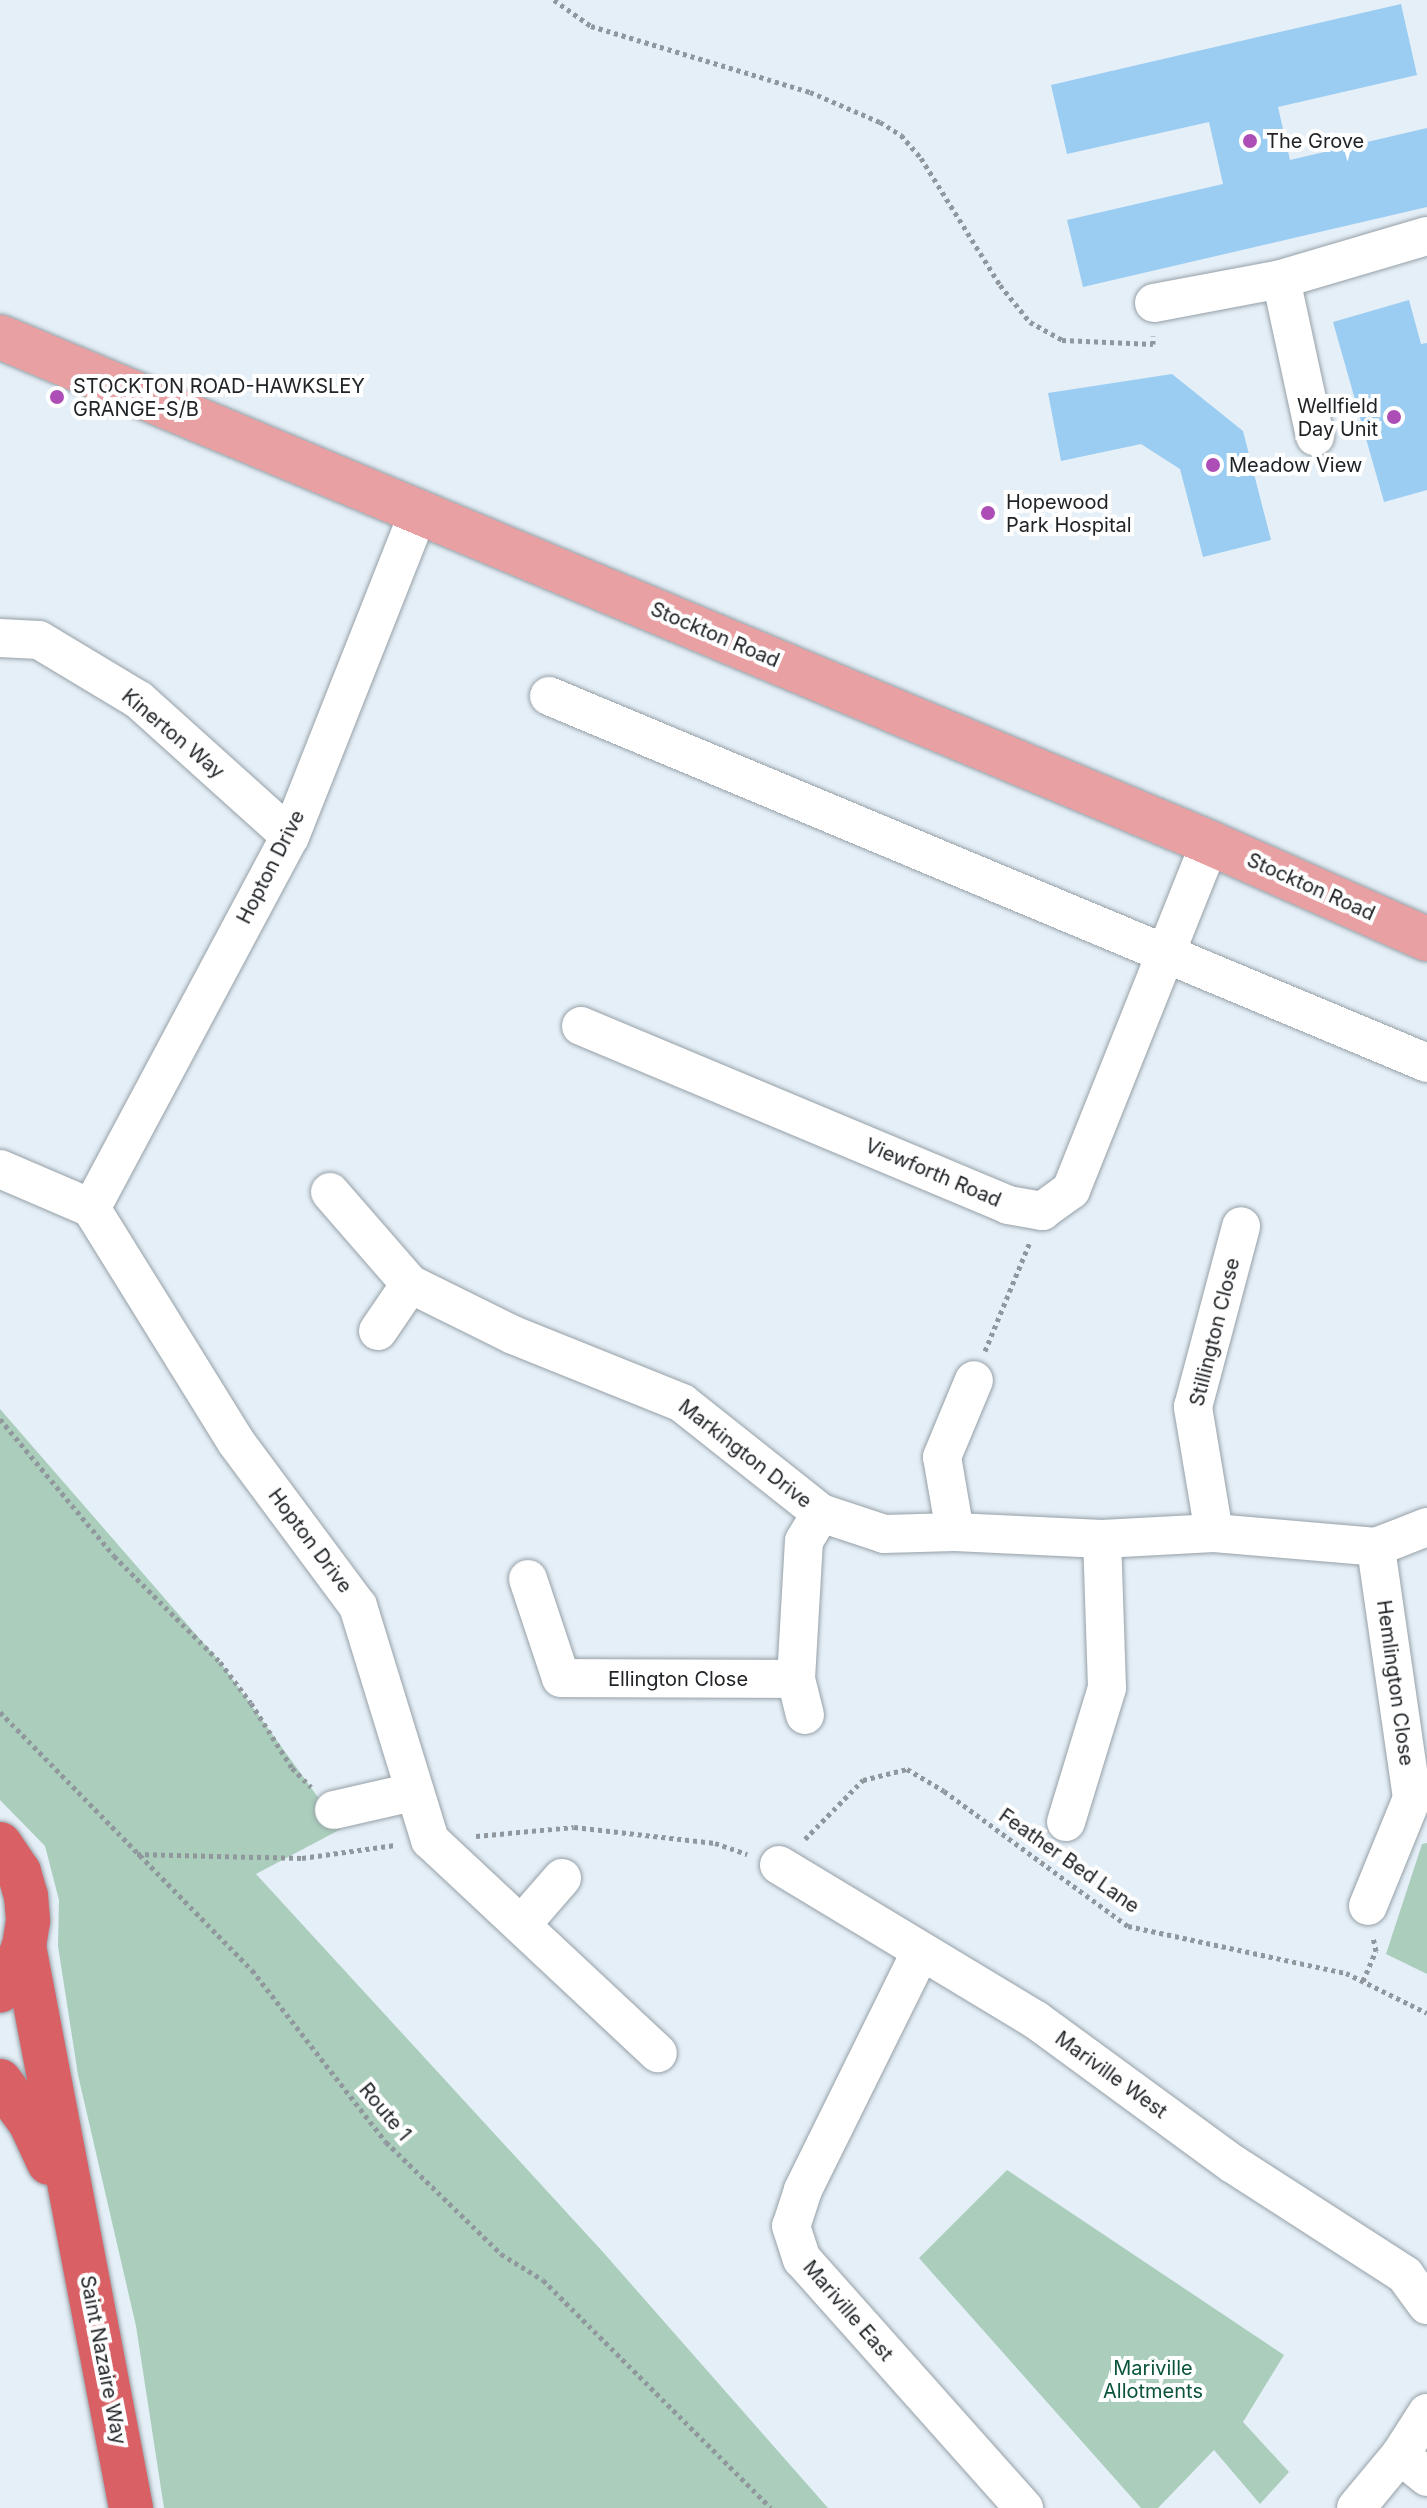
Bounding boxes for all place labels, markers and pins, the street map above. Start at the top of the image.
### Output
place label: The Grove [1266,129,1364,153]
marker: The Grove [1241,132,1259,150]
place label: STOCKTON ROAD-HAWKSLEY GRANGE-S/B [73,374,365,421]
marker: STOCKTON ROAD-HAWKSLEY GRANGE-S/B [48,388,66,406]
place label: Wellfield Day Unit [1297,394,1378,441]
marker: Wellfield Day Unit [1385,408,1403,426]
place label: Meadow View [1229,453,1362,477]
marker: Meadow View [1204,456,1222,474]
place label: Hopewood Park Hospital [1006,490,1132,537]
marker: Hopewood Park Hospital [977,502,999,524]

